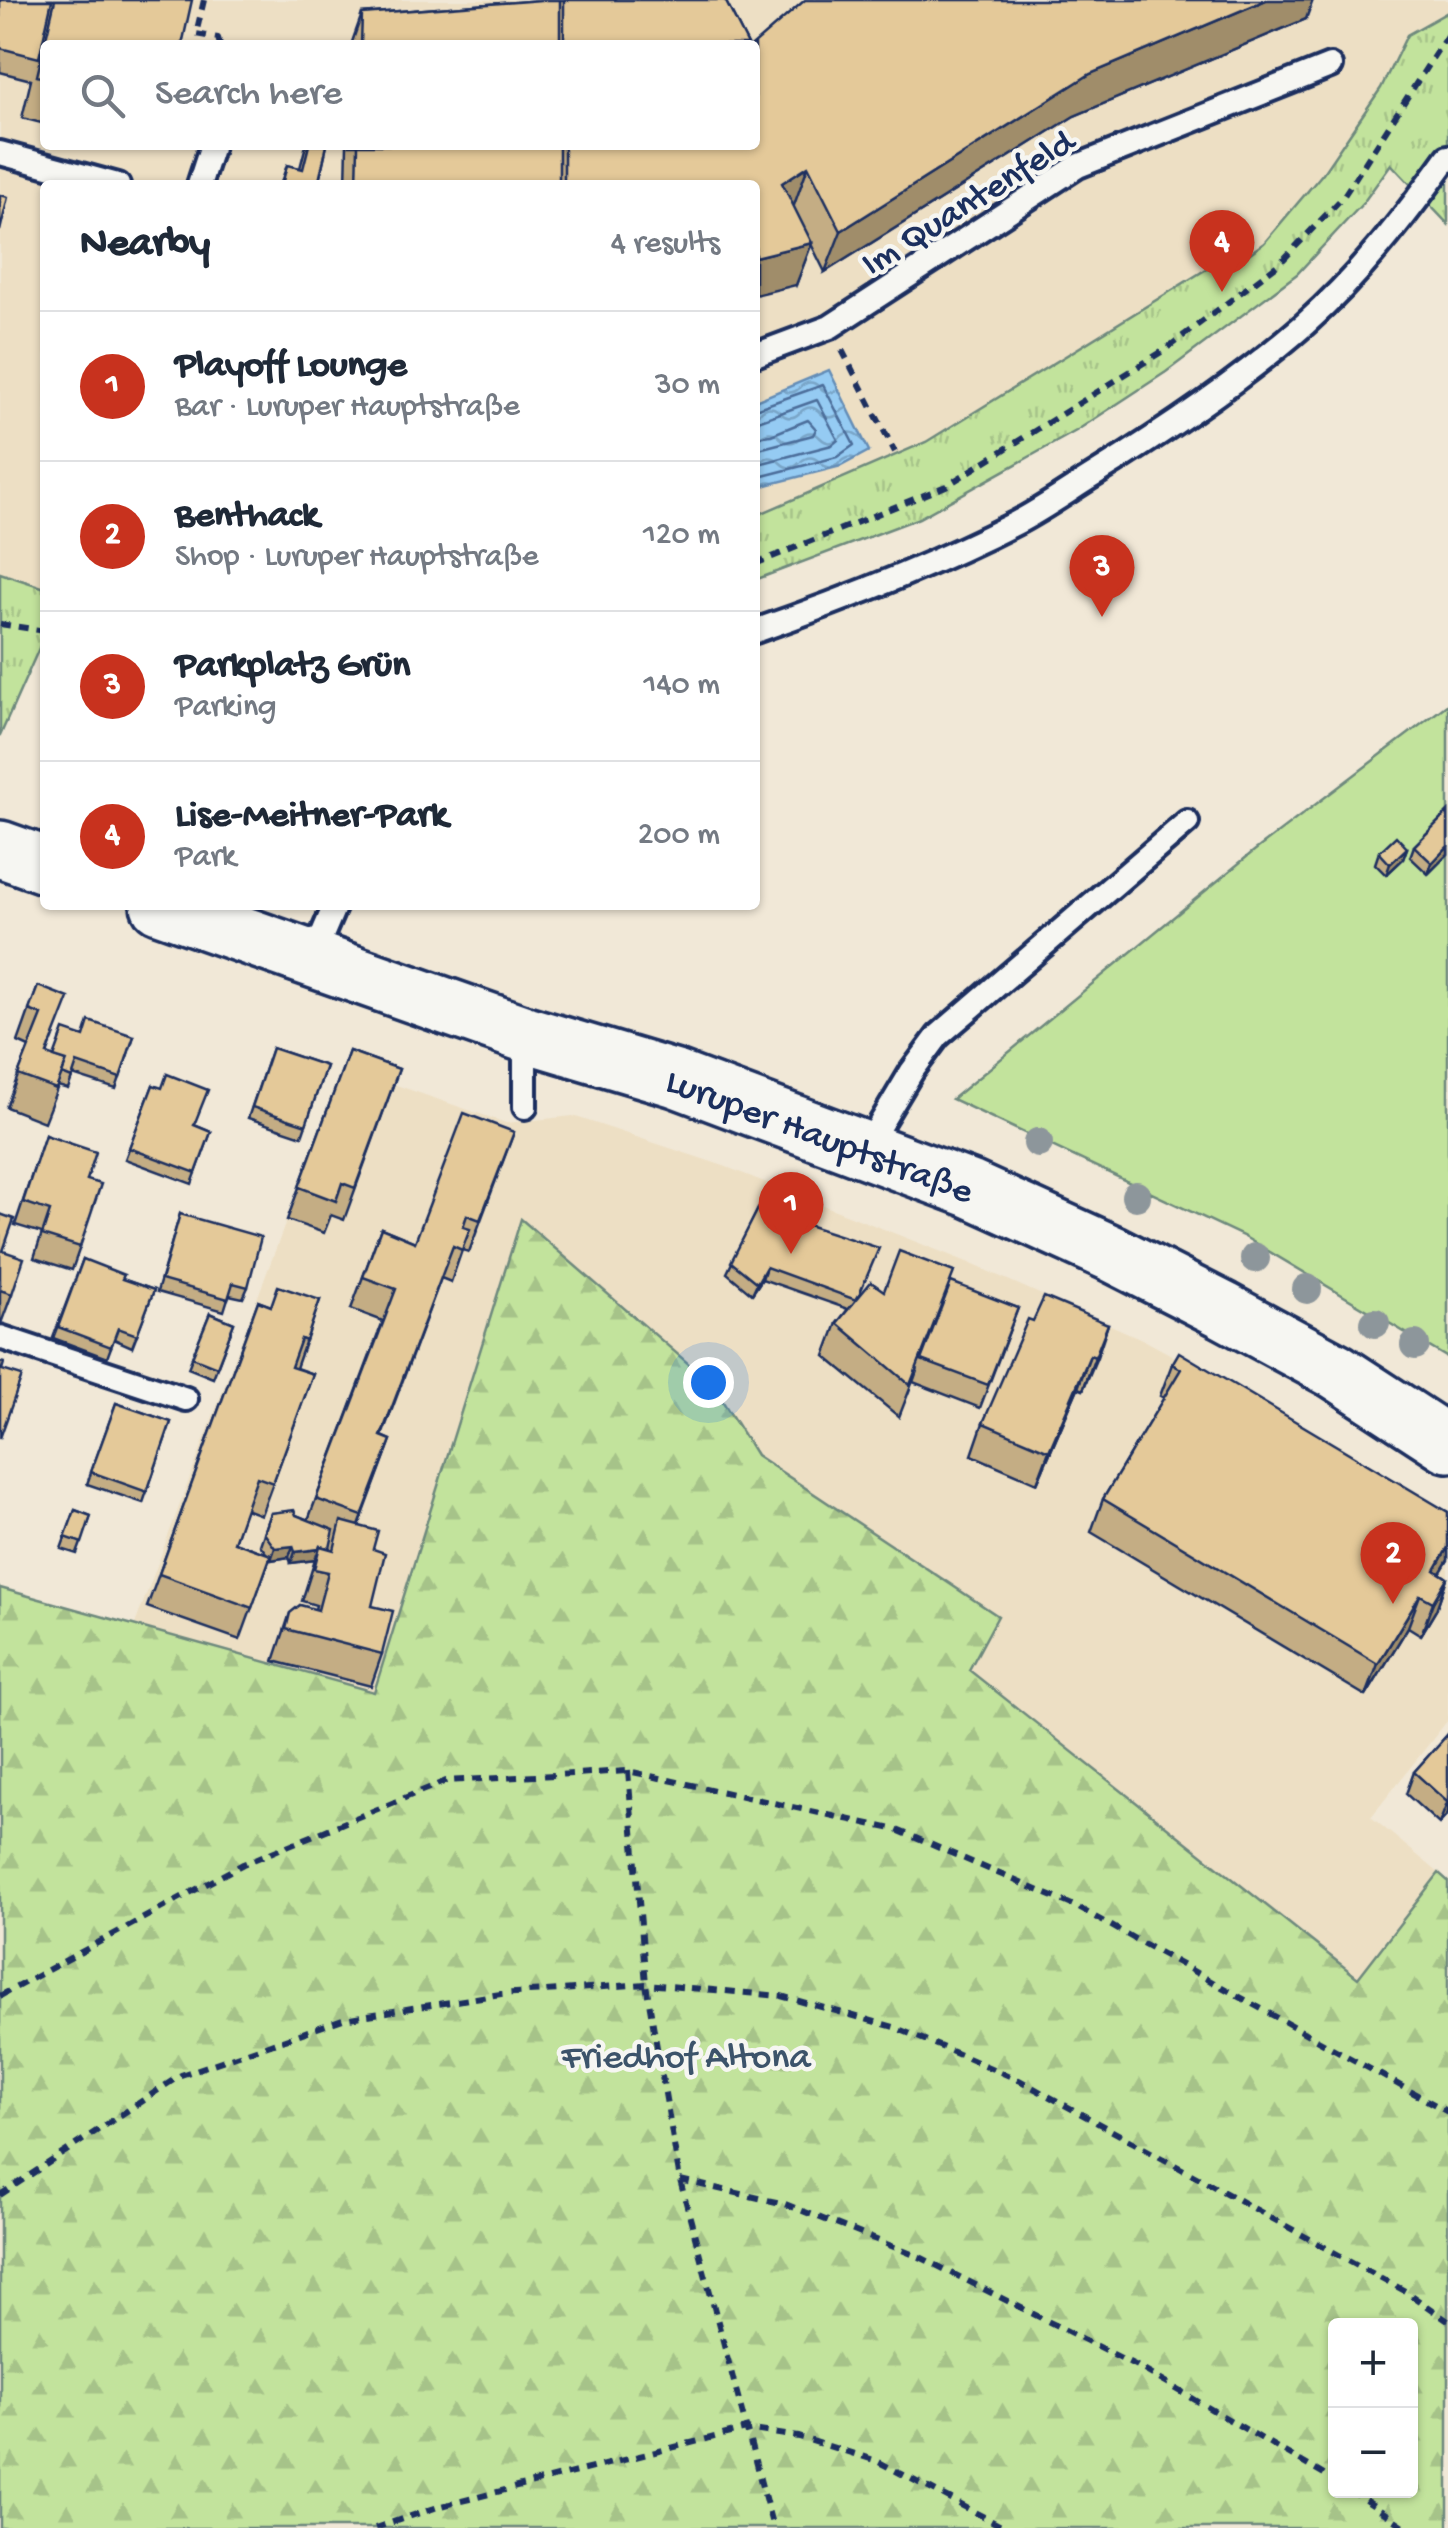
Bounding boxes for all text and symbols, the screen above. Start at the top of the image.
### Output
search box [40,40,760,150]
icon: search [75,68,130,123]
text: Search here [155,73,342,117]
street label: Im Quantenfeld [855,121,1086,288]
pin: 4 [1190,210,1254,292]
text: Nearby [80,221,210,270]
text: 4 results [611,226,720,264]
text: Playoff Lounge [175,345,407,389]
text: 1 [106,367,119,405]
text: 30 m [655,367,720,405]
text: Bar · Luruper Hauptstraße [175,389,520,427]
text: Benthack [175,495,319,539]
text: 2 [105,517,120,555]
text: 120 m [643,517,720,555]
pin: 3 [1070,534,1134,617]
text: Shop · Luruper Hauptstraße [175,539,539,577]
text: Parkplatz Grün [175,645,410,689]
text: 3 [104,667,121,705]
text: 140 m [643,667,720,705]
text: Parking [175,689,276,727]
text: Lise-Meitner-Park [175,795,448,839]
text: 4 [105,817,120,855]
text: 200 m [638,817,720,855]
text: Park [175,839,236,877]
street label: Luruper Hauptstraße [660,1061,979,1216]
pin: 1 [758,1172,824,1254]
your location [683,1357,734,1408]
pin: 2 [1360,1522,1426,1604]
park label: Friedhof Altona [561,2037,812,2081]
map controls [1328,2318,1418,2498]
button: + [1328,2318,1418,2408]
button: − [1328,2408,1418,2498]

